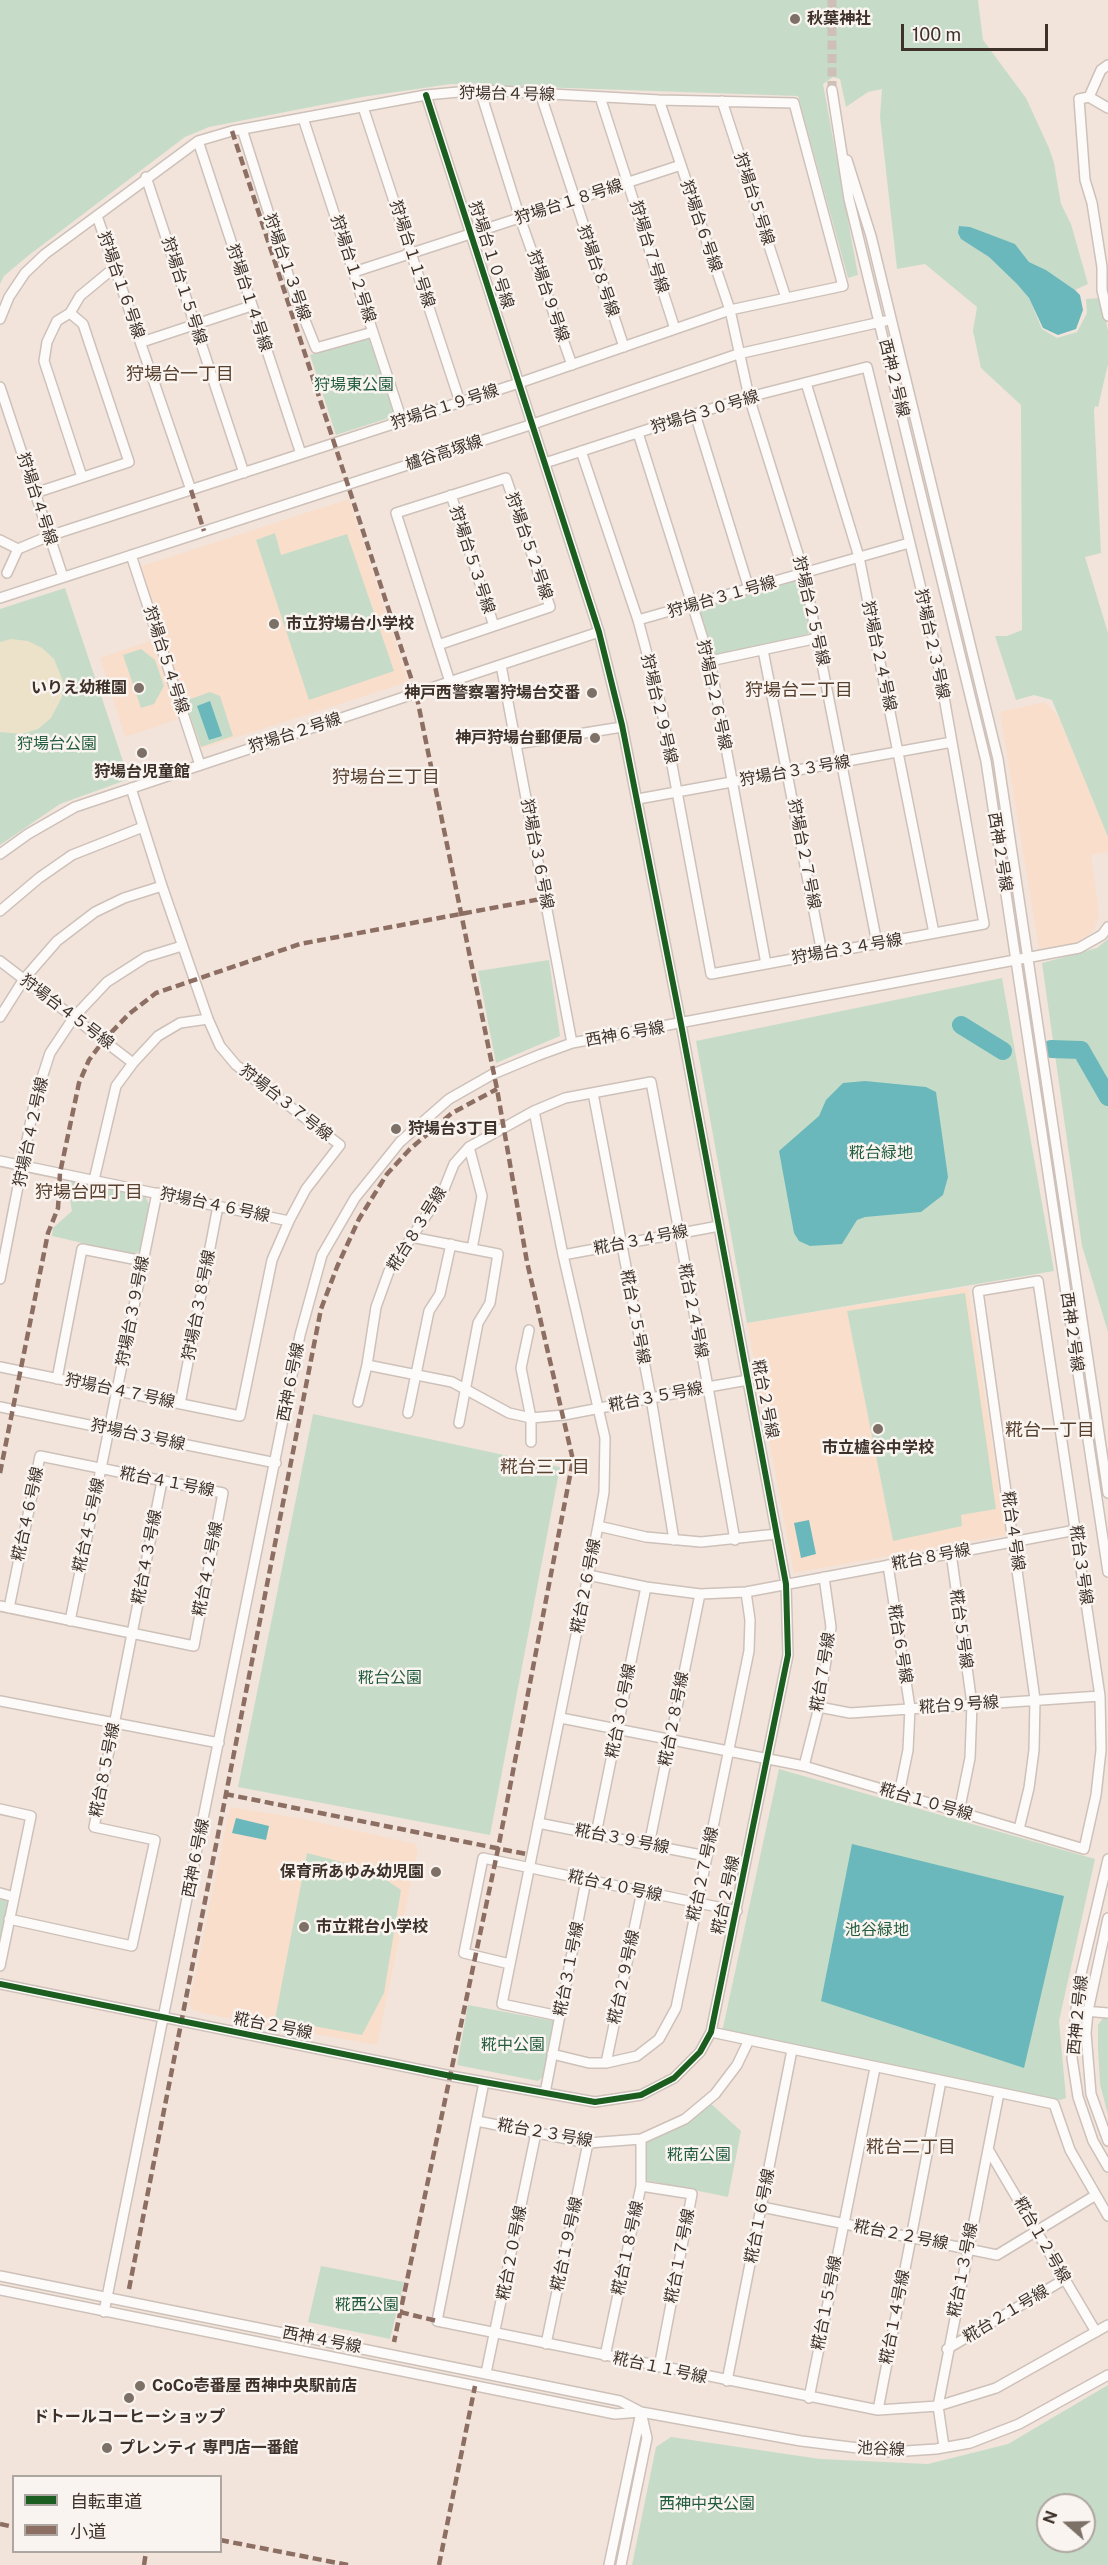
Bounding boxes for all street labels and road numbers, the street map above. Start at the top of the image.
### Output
street label: 狩場台４号線 [459,84,555,104]
street label: 狩場台５号線 [730,150,778,248]
street label: 狩場台１８号線 [513,176,625,228]
street label: 狩場台６号線 [676,177,726,275]
street label: 狩場台１１号線 [386,198,438,310]
street label: 狩場台７号線 [626,198,672,296]
street label: 狩場台１０号線 [465,199,517,311]
street label: 狩場台１３号線 [260,211,314,323]
street label: 狩場台１２号線 [327,213,379,325]
street label: 狩場台８号線 [573,222,623,320]
street label: 狩場台１６号線 [94,229,148,341]
street label: 狩場台１５号線 [158,235,210,347]
street label: 狩場台１４号線 [223,242,275,354]
street label: 狩場台９号線 [523,247,573,345]
street label: 西神２号線 [875,337,913,419]
street label: 狩場台１９号線 [389,381,501,433]
street label: 狩場台３０号線 [649,386,761,438]
street label: 櫨谷高塚線 [403,432,485,474]
street label: 狩場台４号線 [13,450,61,548]
street label: 狩場台５２号線 [502,490,556,602]
street label: 狩場台５３号線 [446,504,498,616]
street label: 狩場台２５号線 [789,554,833,668]
street label: 狩場台３１号線 [666,572,778,622]
street label: 狩場台２３号線 [911,587,953,701]
street label: 狩場台２４号線 [858,599,900,713]
street label: 狩場台５４号線 [140,604,192,716]
street label: 狩場台２６号線 [693,638,735,752]
street label: 狩場台２９号線 [637,652,681,766]
street label: 狩場台２号線 [246,709,344,757]
street label: 狩場台３３号線 [738,752,852,790]
street label: 狩場台３６号線 [517,797,557,911]
street label: 狩場台２７号線 [784,797,824,911]
street label: 西神２号線 [984,811,1016,893]
street label: 狩場台３４号線 [790,930,904,968]
street label: 狩場台４５号線 [16,971,118,1053]
street label: 西神６号線 [584,1018,666,1050]
street label: 狩場台３７号線 [236,1061,336,1145]
street label: 狩場台４２号線 [10,1075,52,1189]
street label: 糀台８３号線 [383,1183,451,1275]
street label: 狩場台４６号線 [158,1184,272,1226]
street label: 糀台３４号線 [592,1221,690,1259]
street label: 狩場台３８号線 [179,1248,219,1362]
street label: 狩場台３９号線 [113,1254,153,1368]
street label: 糀台２４号線 [674,1262,712,1360]
street label: 糀台２５号線 [616,1268,654,1366]
street label: 西神２号線 [1057,1291,1087,1373]
street label: 西神６号線 [274,1341,308,1423]
street label: 糀台２号線 [748,1358,782,1440]
street label: 狩場台４７号線 [63,1370,177,1412]
street label: 糀台３５号線 [607,1378,705,1416]
street label: 狩場台３号線 [89,1416,187,1454]
street label: 糀台４１号線 [118,1463,216,1501]
street label: 糀台４６号線 [9,1465,47,1563]
street label: 糀台４５号線 [70,1476,108,1574]
street label: 糀台４号線 [998,1490,1028,1572]
street label: 糀台４３号線 [128,1508,166,1606]
street label: 糀台４２号線 [189,1520,227,1618]
street label: 糀台３号線 [1066,1524,1096,1606]
street label: 糀台２６号線 [567,1537,605,1635]
street label: 糀台８号線 [890,1540,972,1574]
street label: 糀台５号線 [946,1588,976,1670]
street label: 糀台６号線 [884,1603,916,1685]
street label: 糀台７号線 [807,1631,839,1713]
street label: 糀台３０号線 [602,1662,640,1760]
street label: 糀台２８号線 [655,1670,693,1768]
street label: 糀台９号線 [918,1693,1000,1717]
street label: 糀台８５号線 [86,1721,124,1819]
street label: 糀台１０号線 [877,1780,975,1824]
street label: 西神６号線 [179,1817,213,1899]
street label: 糀台３９号線 [573,1820,671,1858]
street label: 糀台２７号線 [684,1825,722,1923]
street label: 糀台２号線 [708,1854,744,1936]
street label: 糀台４０号線 [566,1867,664,1905]
street label: 糀台３１号線 [550,1920,588,2018]
street label: 糀台２９号線 [605,1928,643,2026]
street label: 西神２号線 [1064,1974,1092,2056]
street label: 糀台２号線 [232,2009,314,2043]
street label: 糀台２３号線 [496,2115,594,2151]
street label: 糀台１６号線 [741,2167,779,2265]
street label: 糀台１２号線 [1010,2194,1074,2286]
street label: 糀台１９号線 [548,2195,586,2293]
street label: 糀台１８号線 [609,2199,647,2297]
street label: 糀台２０号線 [493,2204,531,2302]
street label: 糀台１７号線 [661,2207,699,2305]
street label: 糀台２２号線 [852,2216,950,2254]
street label: 糀台１３号線 [944,2221,982,2319]
street label: 糀台１５号線 [808,2254,846,2352]
street label: 糀台１４号線 [876,2268,914,2366]
street label: 糀台２１号線 [960,2281,1052,2347]
street label: 西神４号線 [281,2323,363,2357]
street label: 糀台１１号線 [611,2349,709,2387]
street label: 池谷線 [857,2438,905,2460]

